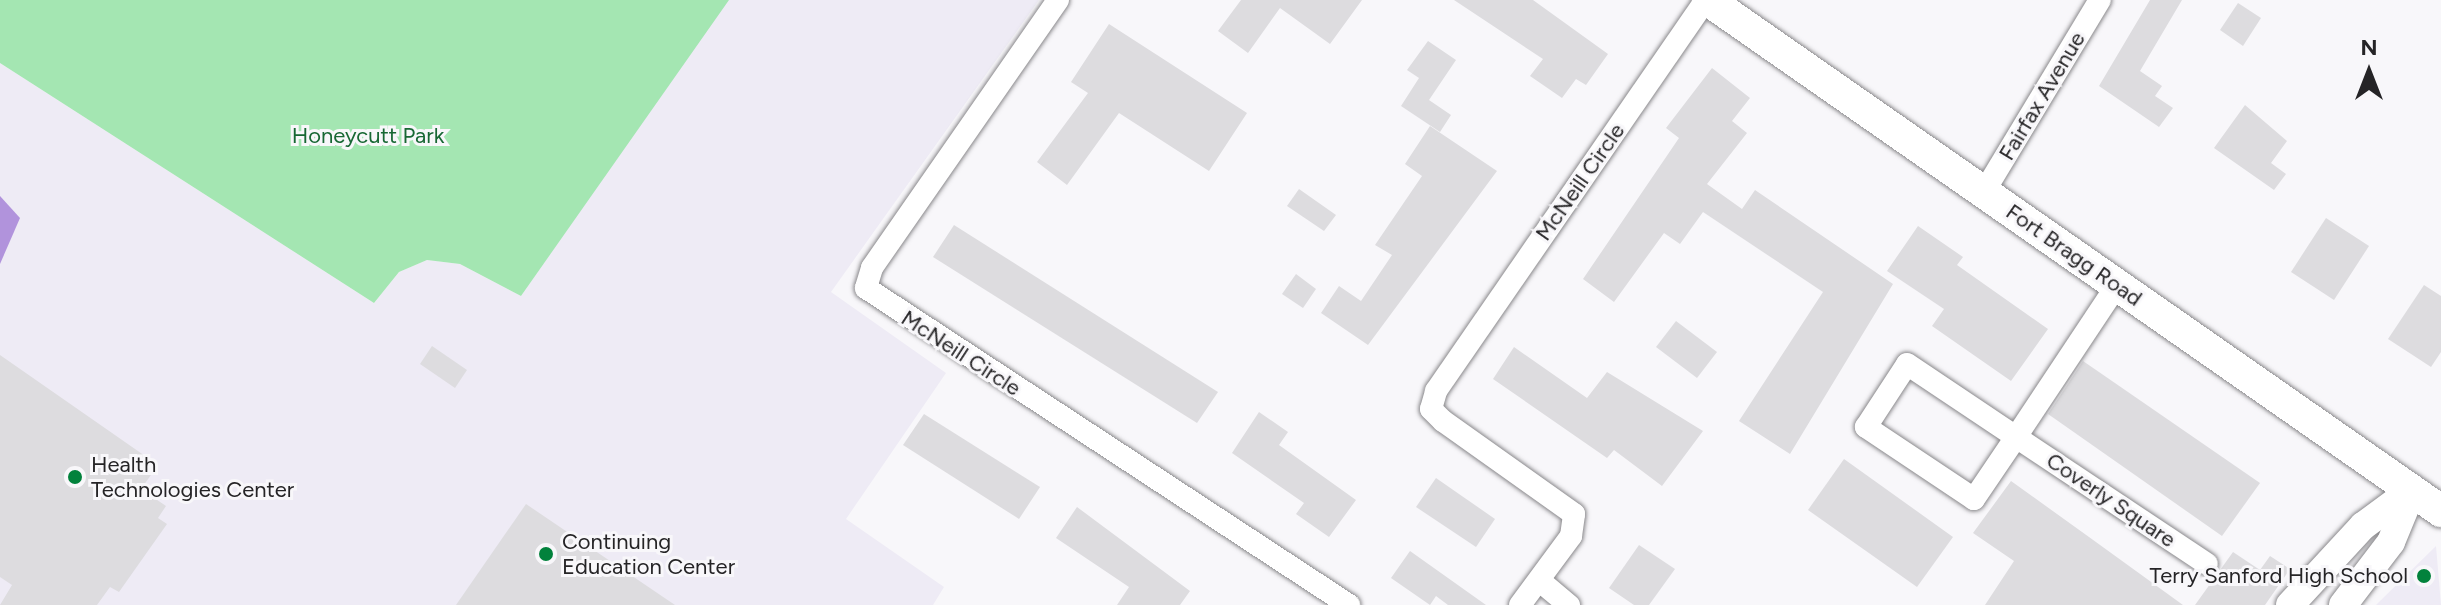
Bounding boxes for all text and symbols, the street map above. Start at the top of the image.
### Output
street label: Fairfax Avenue [1993,27,2091,165]
north arrow [2329,32,2409,112]
text: N [2360,34,2378,61]
street label: McNeill Circle [1530,118,1630,246]
park label: Honeycutt Park [292,123,444,149]
street label: Fort Bragg Road [2001,198,2147,312]
street label: McNeill Circle [896,305,1026,401]
street label: Coverly Square [2041,447,2181,553]
place label: Health Technologies Center [91,451,294,502]
marker: Health Technologies Center [66,468,84,486]
place label: Continuing Education Center [562,528,735,580]
marker: Continuing Education Center [537,545,555,563]
place label: Terry Sanford High School [2149,563,2408,589]
marker: Terry Sanford High School [2415,567,2433,585]

